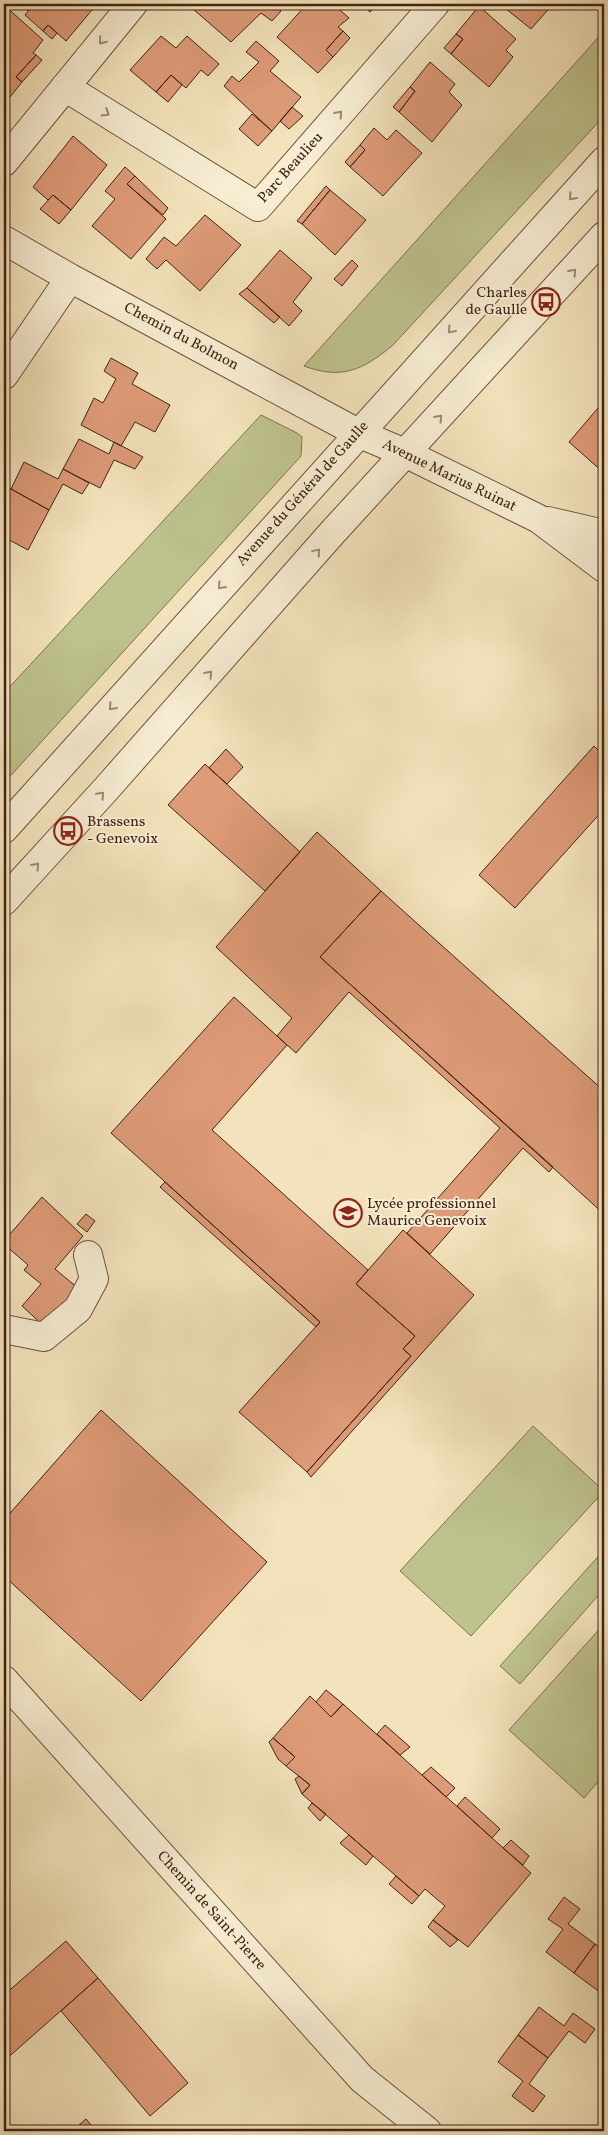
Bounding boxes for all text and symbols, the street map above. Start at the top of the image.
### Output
one-way arrow [99,36,108,45]
one-way arrow [101,106,110,116]
one-way arrow [333,110,342,119]
street label: Parc Beaulieu [253,128,329,208]
one-way arrow [568,191,577,200]
one-way arrow [567,268,576,277]
place label: Charles de Gaulle [465,283,527,321]
bus stop icon: Charles de Gaulle [531,287,561,317]
street label: Chemin du Bolmon [120,298,242,376]
one-way arrow [448,325,457,334]
one-way arrow [434,414,443,423]
street label: Avenue du Général de Gaulle [232,417,374,571]
street label: Avenue Marius Ruinat [378,434,520,518]
one-way arrow [311,549,319,558]
one-way arrow [218,581,227,590]
one-way arrow [203,670,212,679]
one-way arrow [109,702,118,711]
one-way arrow [95,791,104,800]
place label: Brassens - Genevoix [87,812,158,850]
bus stop icon: Brassens - Genevoix [53,816,83,846]
one-way arrow [30,862,39,871]
place label: Lycée professionnel Maurice Genevoix [367,1194,496,1232]
school or university icon: Lycée professionnel Maurice Genevoix [333,1198,363,1228]
street label: Chemin de Saint-Pierre [152,1847,270,1975]

